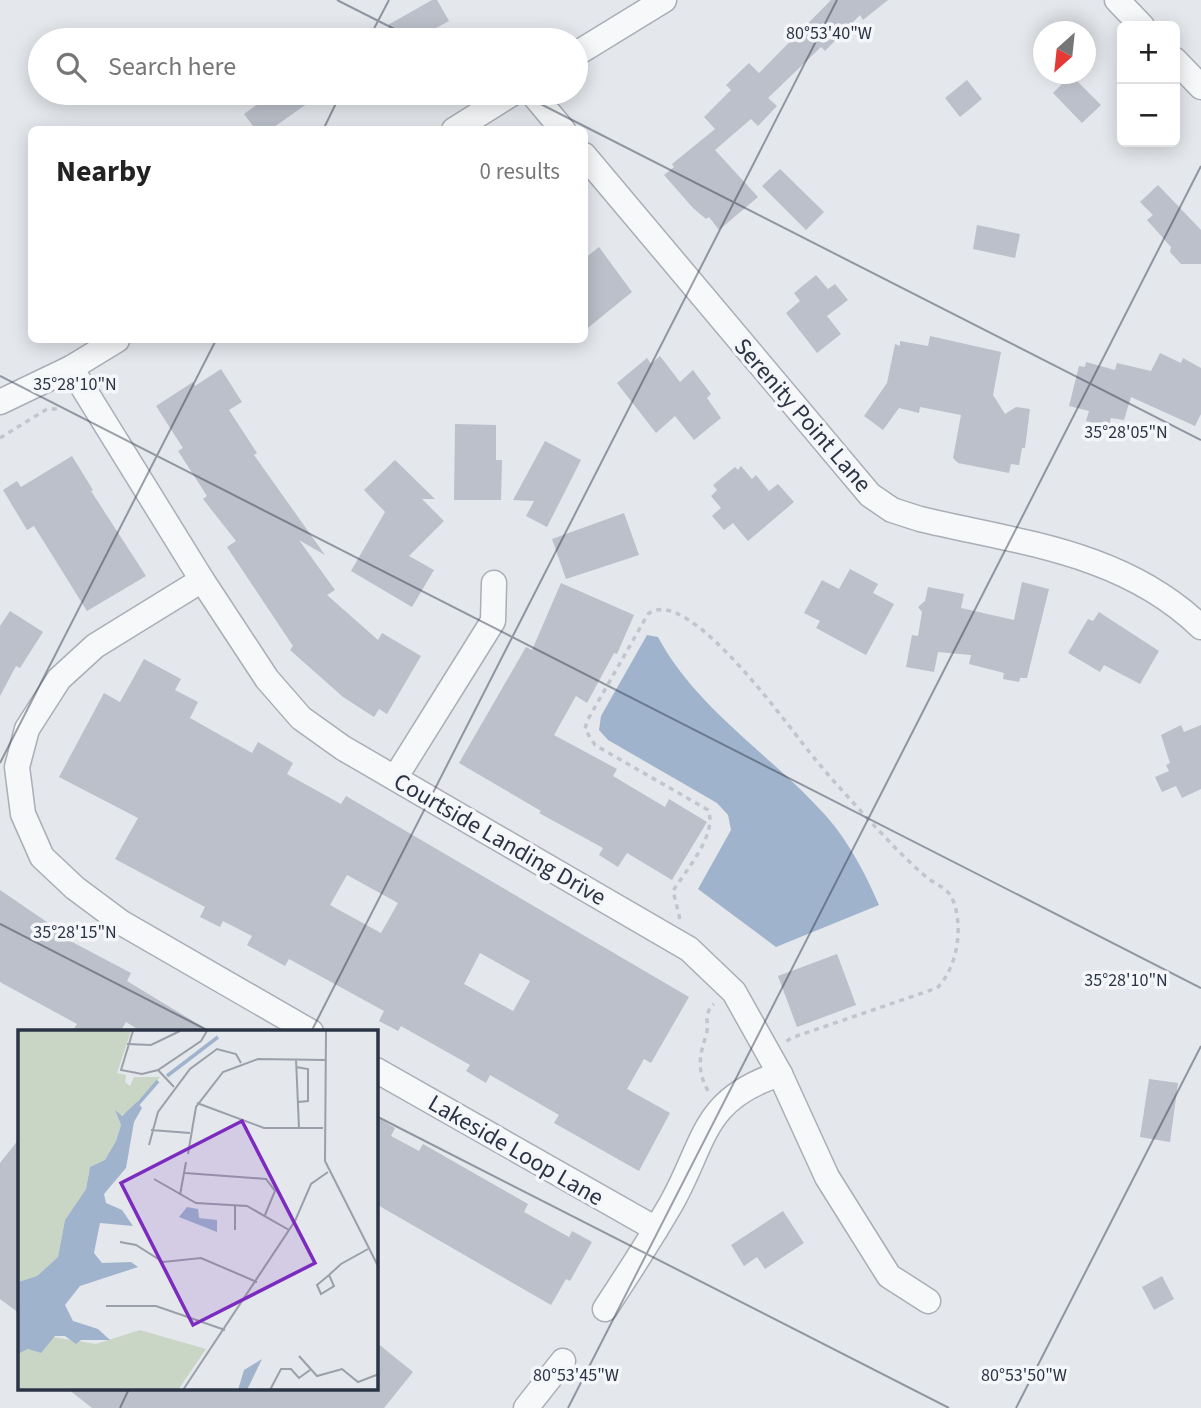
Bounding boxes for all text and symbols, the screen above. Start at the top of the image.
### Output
text: 80°53'40"W [786,21,872,46]
north arrow [1033,21,1096,84]
map controls [1117,21,1180,147]
button: + [1117,21,1180,84]
search box [28,28,588,105]
icon: search [52,48,90,86]
text: Search here [108,48,236,85]
button: − [1117,84,1180,147]
text: Nearby [56,150,151,193]
text: 0 results [480,155,560,188]
street label: Serenity Point Lane [726,330,880,500]
text: 35°28'10"N [33,372,117,397]
text: 35°28'05"N [1084,420,1168,445]
street label: Courtside Landing Drive [387,764,612,915]
text: 35°28'15"N [33,920,117,945]
text: 35°28'10"N [1084,968,1168,993]
inset map [18,1030,378,1390]
street label: Lakeside Loop Lane [422,1086,610,1215]
text: 80°53'45"W [533,1363,619,1388]
text: 80°53'50"W [981,1363,1067,1388]

